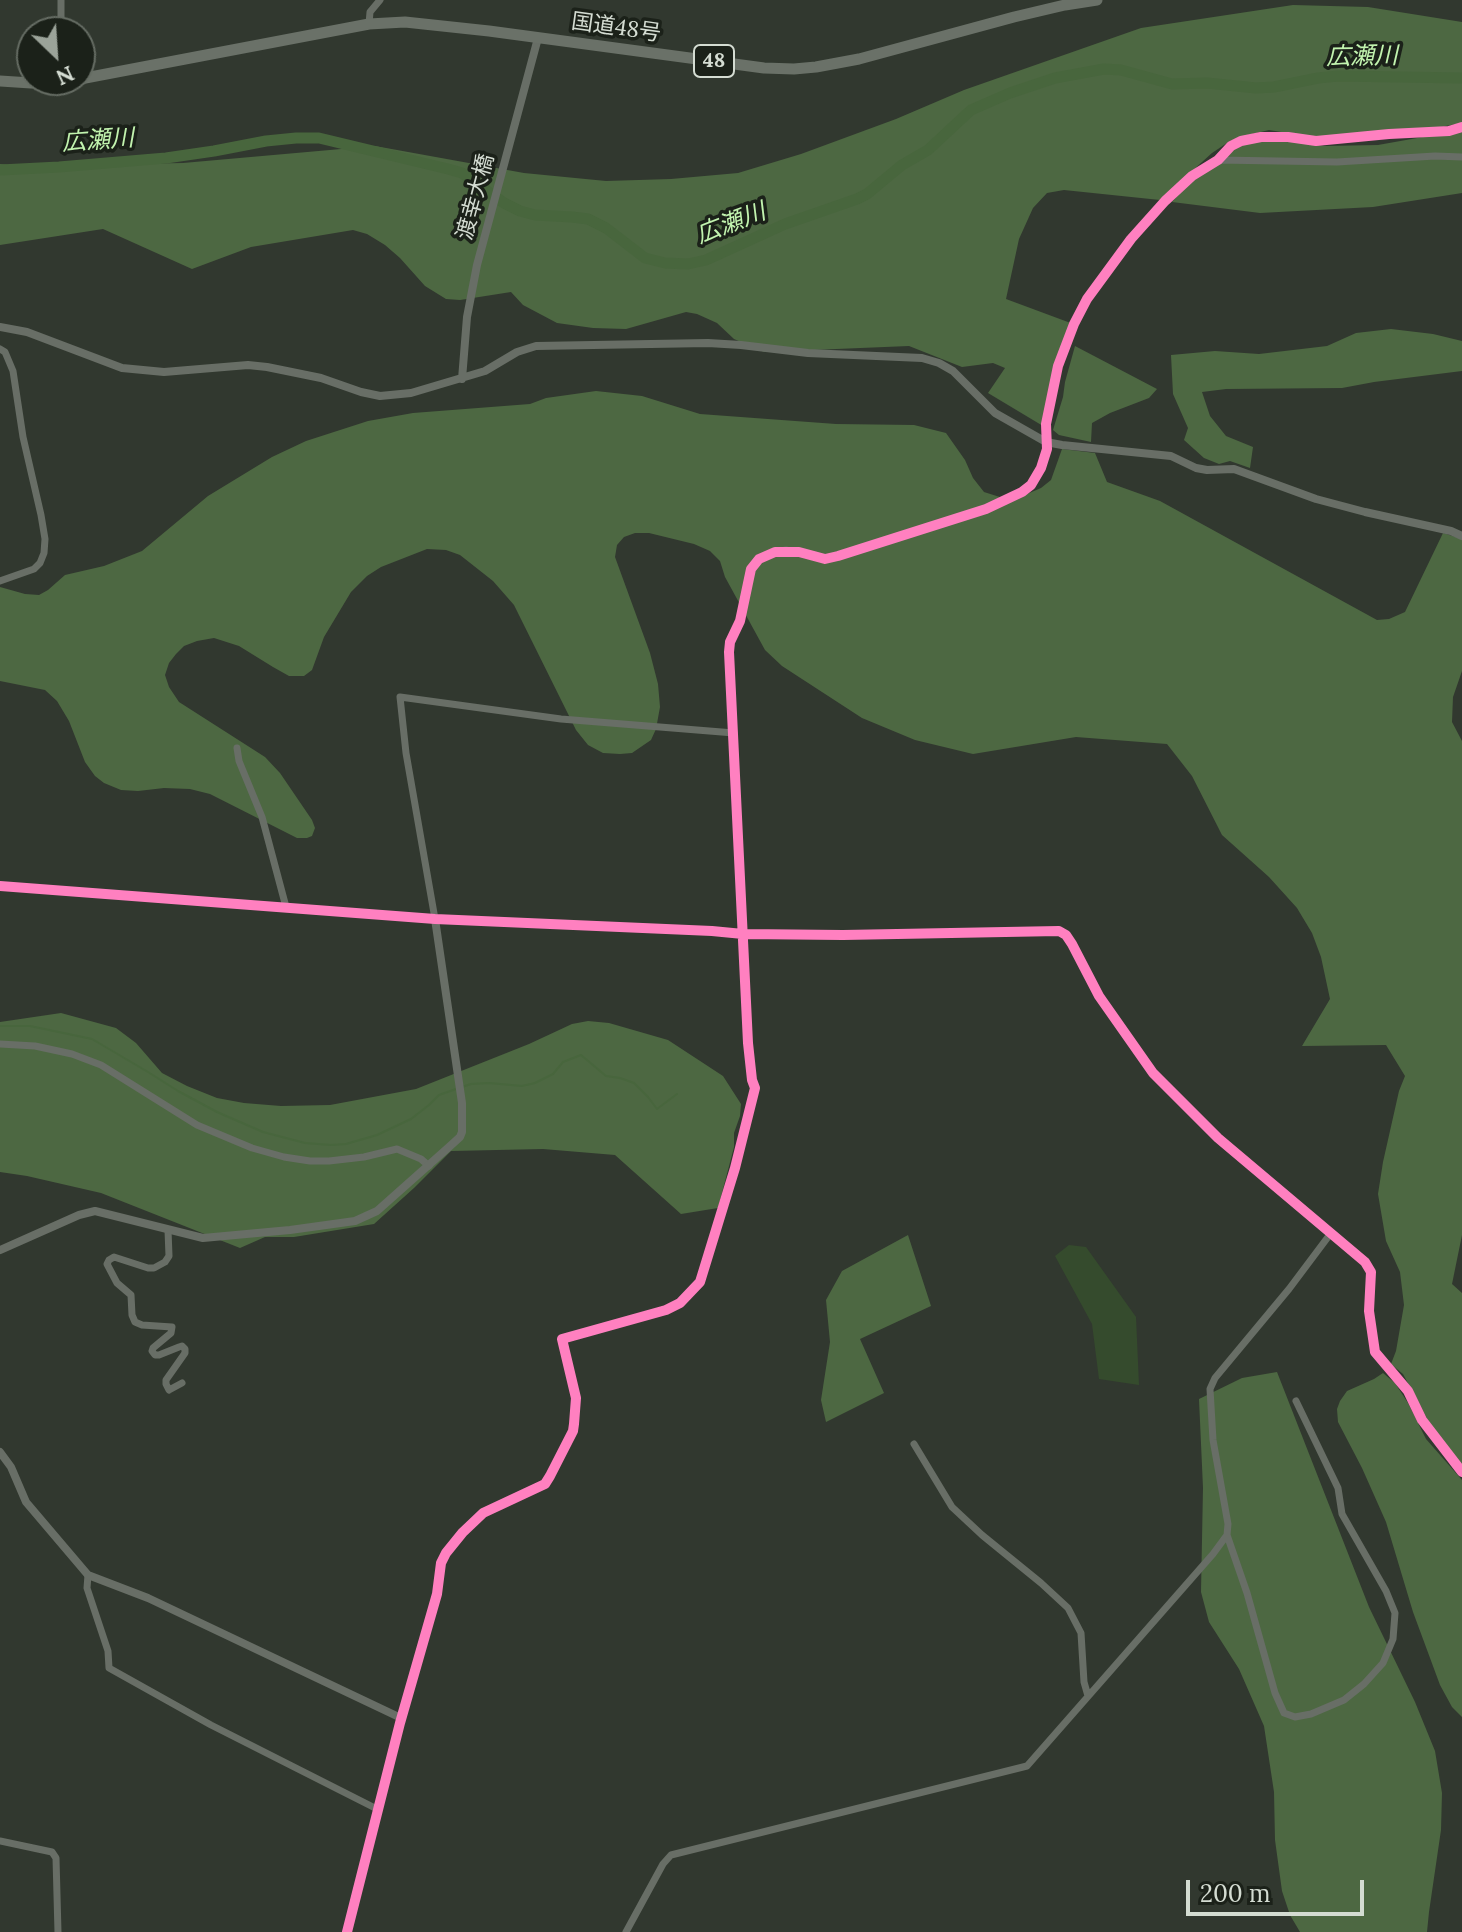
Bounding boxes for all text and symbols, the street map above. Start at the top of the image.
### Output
street label: 国道48号 [569,9,663,47]
north arrow [16,16,96,96]
water label: 広瀬川 [1326,42,1398,72]
road number: 48 [694,45,734,77]
text: N [52,60,79,92]
water label: 広瀬川 [61,124,135,158]
street label: 渡幸大橋 [452,151,500,243]
water label: 広瀬川 [692,198,770,250]
scale bar [1190,1864,1368,1914]
text: 200 m [1200,1878,1270,1909]

